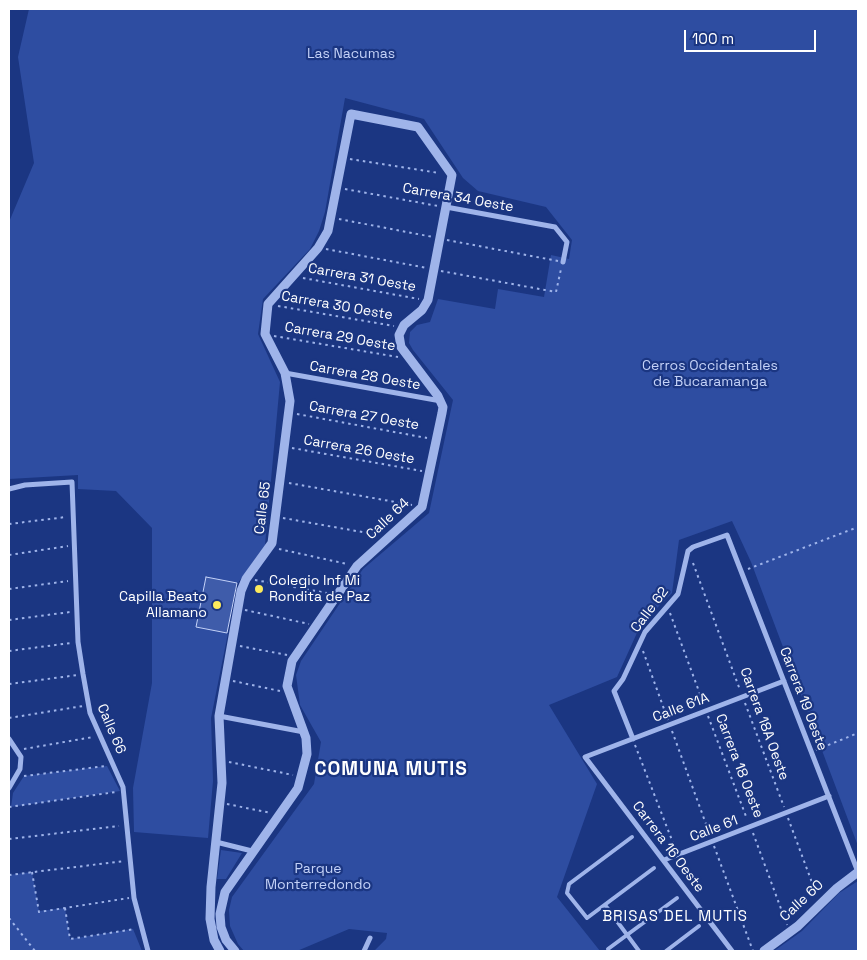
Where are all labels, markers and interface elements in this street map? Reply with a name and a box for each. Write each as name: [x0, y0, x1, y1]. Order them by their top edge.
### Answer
scale bar: [687, 20, 820, 52]
text: 100 m: [692, 29, 734, 48]
park label: Las Nacumas: [307, 46, 395, 62]
street label: Carrera 34 Oeste: [401, 180, 515, 216]
street label: Carrera 31 Oeste: [307, 260, 417, 296]
street label: Carrera 30 Oeste: [280, 288, 394, 324]
street label: Carrera 29 Oeste: [283, 319, 397, 355]
street label: Carrera 28 Oeste: [308, 358, 422, 394]
park label: Cerros Occidentales de Bucaramanga: [642, 358, 778, 391]
street label: Carrera 27 Oeste: [308, 398, 420, 434]
street label: Carrera 26 Oeste: [302, 432, 416, 468]
street label: Calle 65: [251, 481, 275, 535]
street label: Calle 64: [363, 495, 413, 543]
place label: Colegio Inf Mi Rondita de Paz: [269, 573, 370, 606]
marker: Colegio Inf Mi Rondita de Paz: [253, 583, 265, 595]
street label: Calle 62: [627, 584, 673, 636]
place label: Capilla Beato Allamano: [119, 589, 207, 622]
marker: Capilla Beato Allamano: [211, 599, 223, 611]
street label: Carrera 19 Oeste: [776, 645, 830, 753]
street label: Carrera 18A Oeste: [736, 665, 792, 783]
street label: Calle 61A: [650, 690, 712, 726]
street label: Calle 66: [93, 701, 129, 757]
street label: Carrera 18 Oeste: [711, 712, 767, 820]
district label: COMUNA MUTIS: [313, 759, 469, 781]
street label: Carrera 16 Oeste: [628, 798, 708, 896]
street label: Calle 61: [688, 812, 740, 846]
park label: Parque Monterredondo: [265, 861, 371, 894]
street label: Calle 60: [777, 877, 827, 925]
district label: BRISAS DEL MUTIS: [600, 908, 750, 926]

